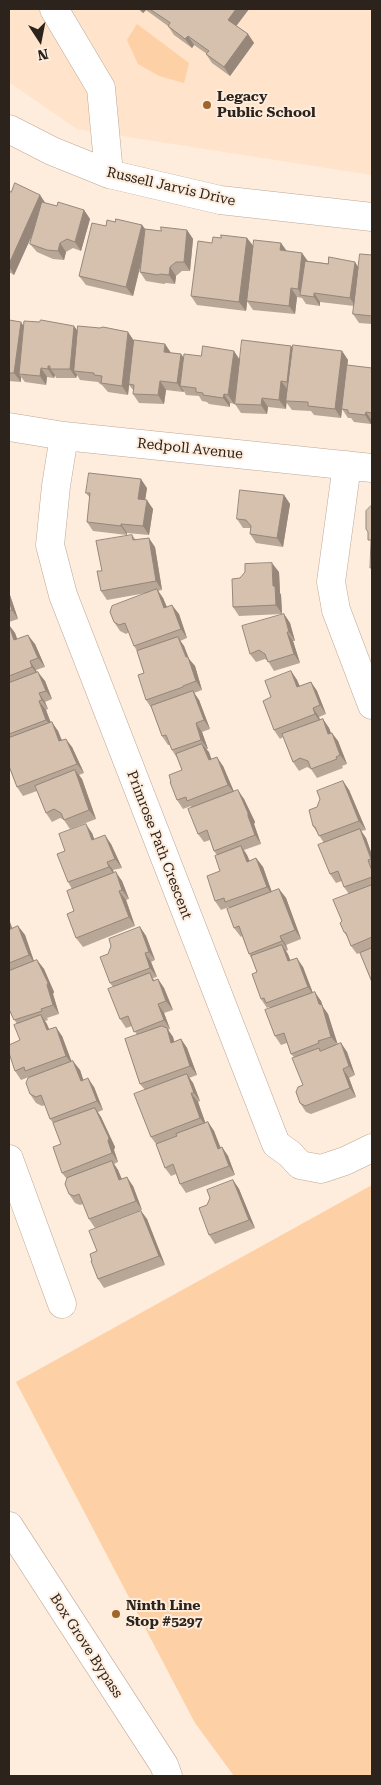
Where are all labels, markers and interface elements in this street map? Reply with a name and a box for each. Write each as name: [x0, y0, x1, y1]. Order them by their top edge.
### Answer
north arrow: [15, 15, 65, 65]
text: N: [36, 46, 50, 64]
place label: Legacy Public School: [217, 89, 316, 121]
marker: Legacy Public School: [201, 99, 213, 111]
street label: Russell Jarvis Drive: [105, 164, 237, 210]
street label: Redpoll Avenue: [136, 435, 244, 463]
street label: Primrose Path Crescent: [123, 768, 195, 922]
street label: Box Grove Bypass: [46, 1591, 126, 1701]
place label: Ninth Line Stop #5297: [126, 1598, 203, 1630]
marker: Ninth Line Stop #5297: [110, 1608, 122, 1620]

